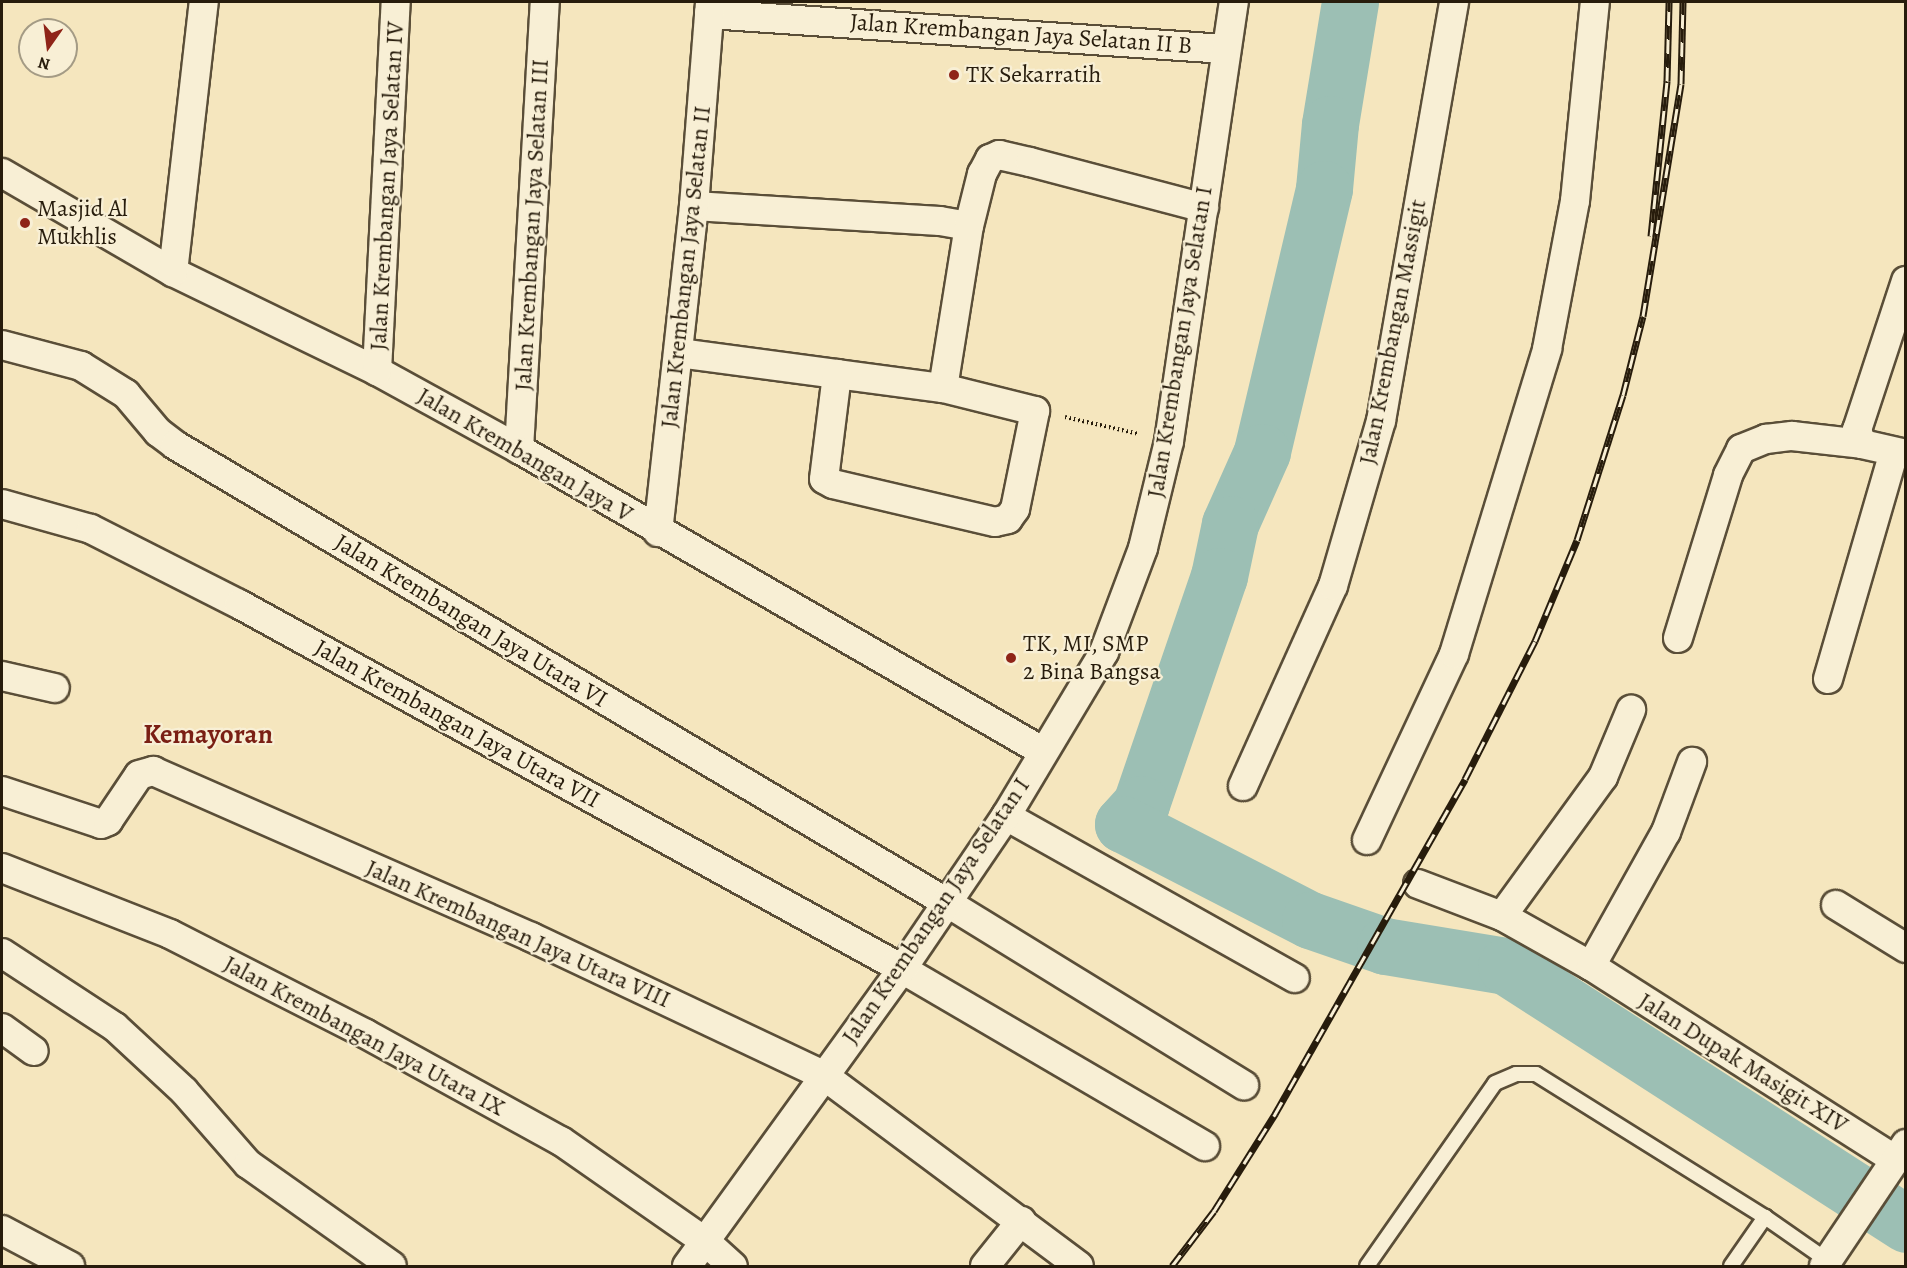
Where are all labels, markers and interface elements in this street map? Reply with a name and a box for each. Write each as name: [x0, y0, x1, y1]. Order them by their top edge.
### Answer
street label: Jalan Krembangan Jaya Selatan II B: [849, 8, 1193, 60]
north arrow: [18, 18, 78, 78]
street label: Jalan Krembangan Jaya Selatan IV: [364, 21, 410, 351]
text: N: [36, 51, 52, 76]
street label: Jalan Krembangan Jaya Selatan III: [509, 58, 555, 392]
place label: TK Sekarratih: [966, 61, 1101, 89]
marker: TK Sekarratih: [947, 68, 961, 82]
street label: Jalan Krembangan Jaya Selatan II: [655, 104, 717, 430]
street label: Jalan Krembangan Jaya Selatan I: [1141, 184, 1219, 500]
place label: Masjid Al Mukhlis: [37, 195, 128, 251]
street label: Jalan Krembangan Massigit: [1353, 197, 1433, 467]
marker: Masjid Al Mukhlis: [18, 216, 32, 230]
street label: Jalan Krembangan Jaya V: [412, 382, 638, 528]
street label: Jalan Krembangan Jaya Utara VI: [329, 528, 613, 714]
place label: TK, MI, SMP 2 Bina Bangsa: [1023, 630, 1161, 686]
street label: Jalan Krembangan Jaya Utara VII: [309, 633, 605, 815]
marker: TK, MI, SMP 2 Bina Bangsa: [1004, 651, 1018, 665]
district label: Kemayoran: [143, 719, 273, 751]
street label: Jalan Krembangan Jaya Selatan I: [836, 772, 1036, 1050]
street label: Jalan Krembangan Jaya Utara VIII: [361, 854, 675, 1014]
street label: Jalan Krembangan Jaya Utara IX: [219, 950, 509, 1122]
street label: Jalan Dupak Masigit XIV: [1633, 987, 1853, 1139]

